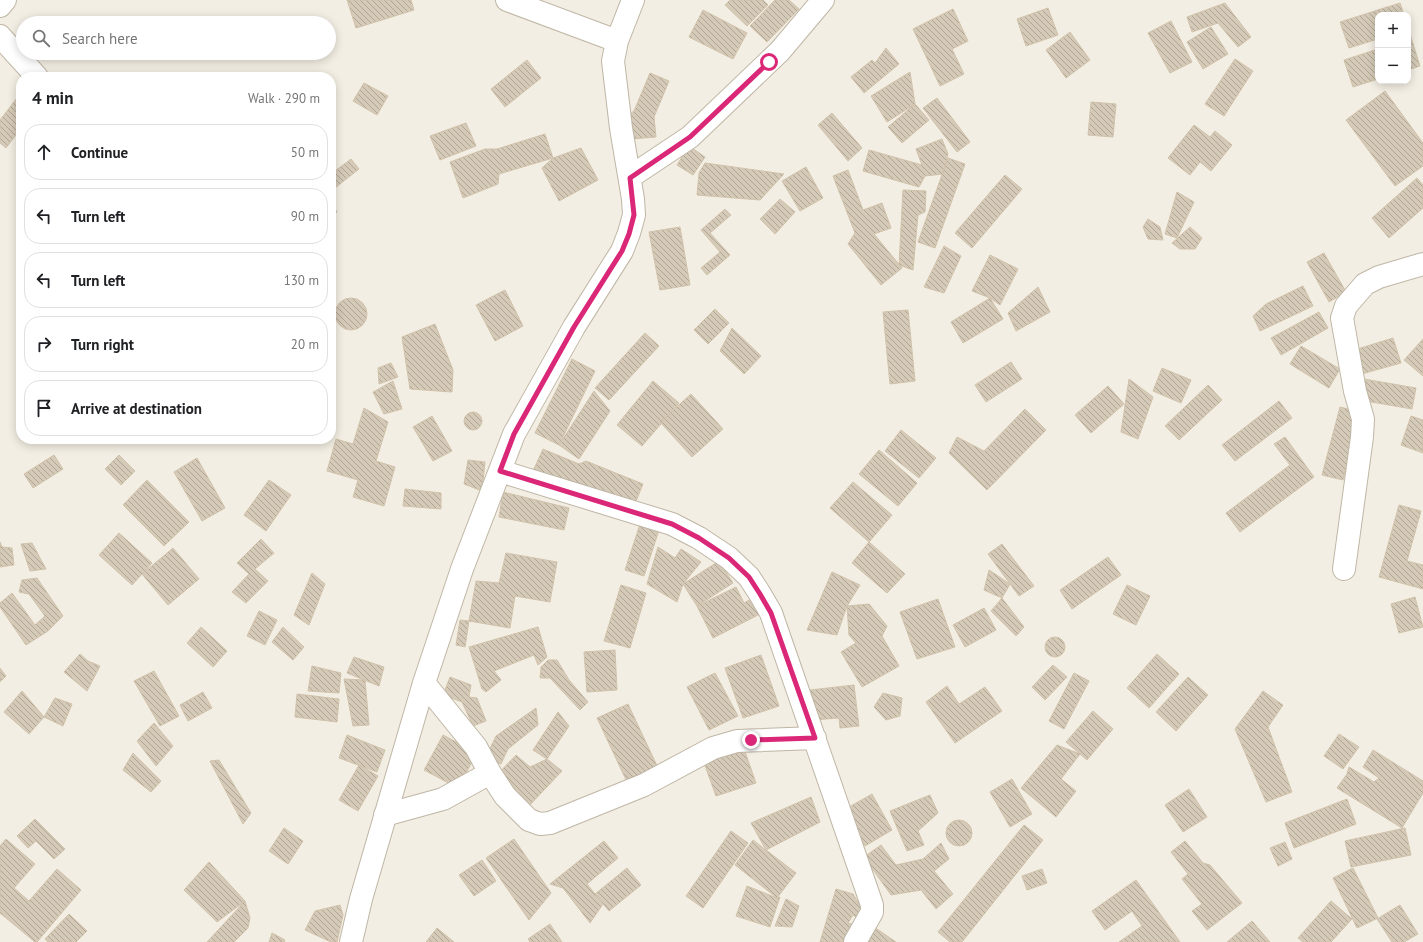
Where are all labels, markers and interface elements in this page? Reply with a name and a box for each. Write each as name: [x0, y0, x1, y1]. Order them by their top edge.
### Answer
map controls: [1375, 12, 1411, 84]
button: +: [1375, 12, 1411, 48]
search box: [16, 16, 336, 60]
icon: search: [30, 27, 52, 49]
text: Search here: [62, 29, 138, 48]
button: −: [1375, 48, 1411, 84]
route start: [760, 53, 778, 71]
text: 4 min: [32, 87, 73, 109]
text: Walk · 290 m: [248, 90, 320, 107]
icon: ahead: [33, 141, 55, 163]
text: Continue: [71, 143, 128, 162]
text: 50 m: [291, 144, 319, 161]
icon: left: [33, 205, 55, 227]
text: Turn left: [71, 207, 125, 226]
text: 90 m: [291, 208, 319, 225]
icon: left: [33, 269, 55, 291]
text: Turn left: [71, 271, 125, 290]
text: 130 m: [284, 272, 319, 289]
icon: right: [33, 333, 55, 355]
text: Turn right: [71, 335, 134, 354]
text: 20 m: [291, 336, 319, 353]
icon: arrive: [33, 397, 55, 419]
text: Arrive at destination: [71, 399, 202, 418]
route end: [742, 731, 760, 749]

